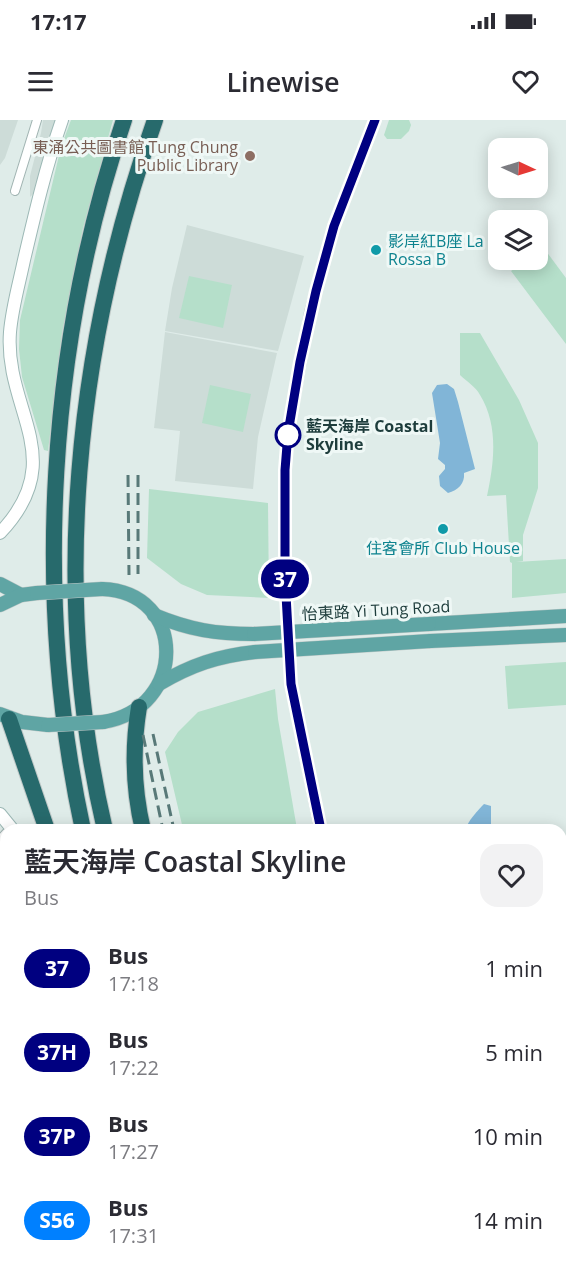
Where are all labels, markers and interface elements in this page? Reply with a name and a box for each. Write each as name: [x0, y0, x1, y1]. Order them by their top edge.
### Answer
text: 17:17: [30, 6, 87, 36]
text: Linewise: [226, 63, 340, 100]
icon: menu: [24, 65, 57, 98]
icon: heart: [509, 65, 542, 98]
place label: 東涌公共圖書館 Tung Chung Public Library: [32, 136, 239, 176]
north arrow: [488, 138, 548, 198]
map controls: [488, 138, 548, 270]
marker: 東涌公共圖書館 Tung Chung Public Library: [243, 149, 257, 163]
button: layers: [488, 210, 548, 270]
place label: 影岸紅B座 La Rossa B: [388, 230, 484, 270]
marker: 影岸紅B座 La Rossa B: [369, 243, 383, 257]
place label: 藍天海岸 Coastal Skyline: [306, 415, 433, 455]
marker: 藍天海岸 Coastal Skyline: [275, 422, 301, 448]
marker: 住客會所 Club House: [436, 522, 450, 536]
place label: 住客會所 Club House: [366, 537, 520, 559]
line badge: 37: [258, 560, 312, 598]
text: 37: [273, 565, 297, 593]
street label: 怡東路 Yi Tung Road: [301, 595, 451, 625]
text: 藍天海岸 Coastal Skyline: [24, 842, 346, 880]
button: heart: [480, 844, 543, 907]
text: Bus: [24, 884, 59, 911]
text: Bus: [108, 940, 148, 970]
text: 1 min: [485, 953, 543, 983]
text: 37: [45, 954, 69, 982]
text: 17:18: [108, 970, 159, 997]
text: Bus: [108, 1024, 148, 1054]
text: 5 min: [485, 1037, 543, 1067]
text: 37H: [37, 1038, 77, 1066]
text: 17:22: [108, 1054, 159, 1081]
text: Bus: [108, 1108, 148, 1138]
text: 10 min: [473, 1121, 543, 1151]
text: 37P: [38, 1122, 76, 1150]
text: 17:27: [108, 1138, 159, 1165]
text: Bus: [108, 1192, 148, 1222]
text: 14 min: [473, 1205, 543, 1235]
text: S56: [39, 1206, 75, 1234]
text: 17:31: [108, 1222, 159, 1249]

